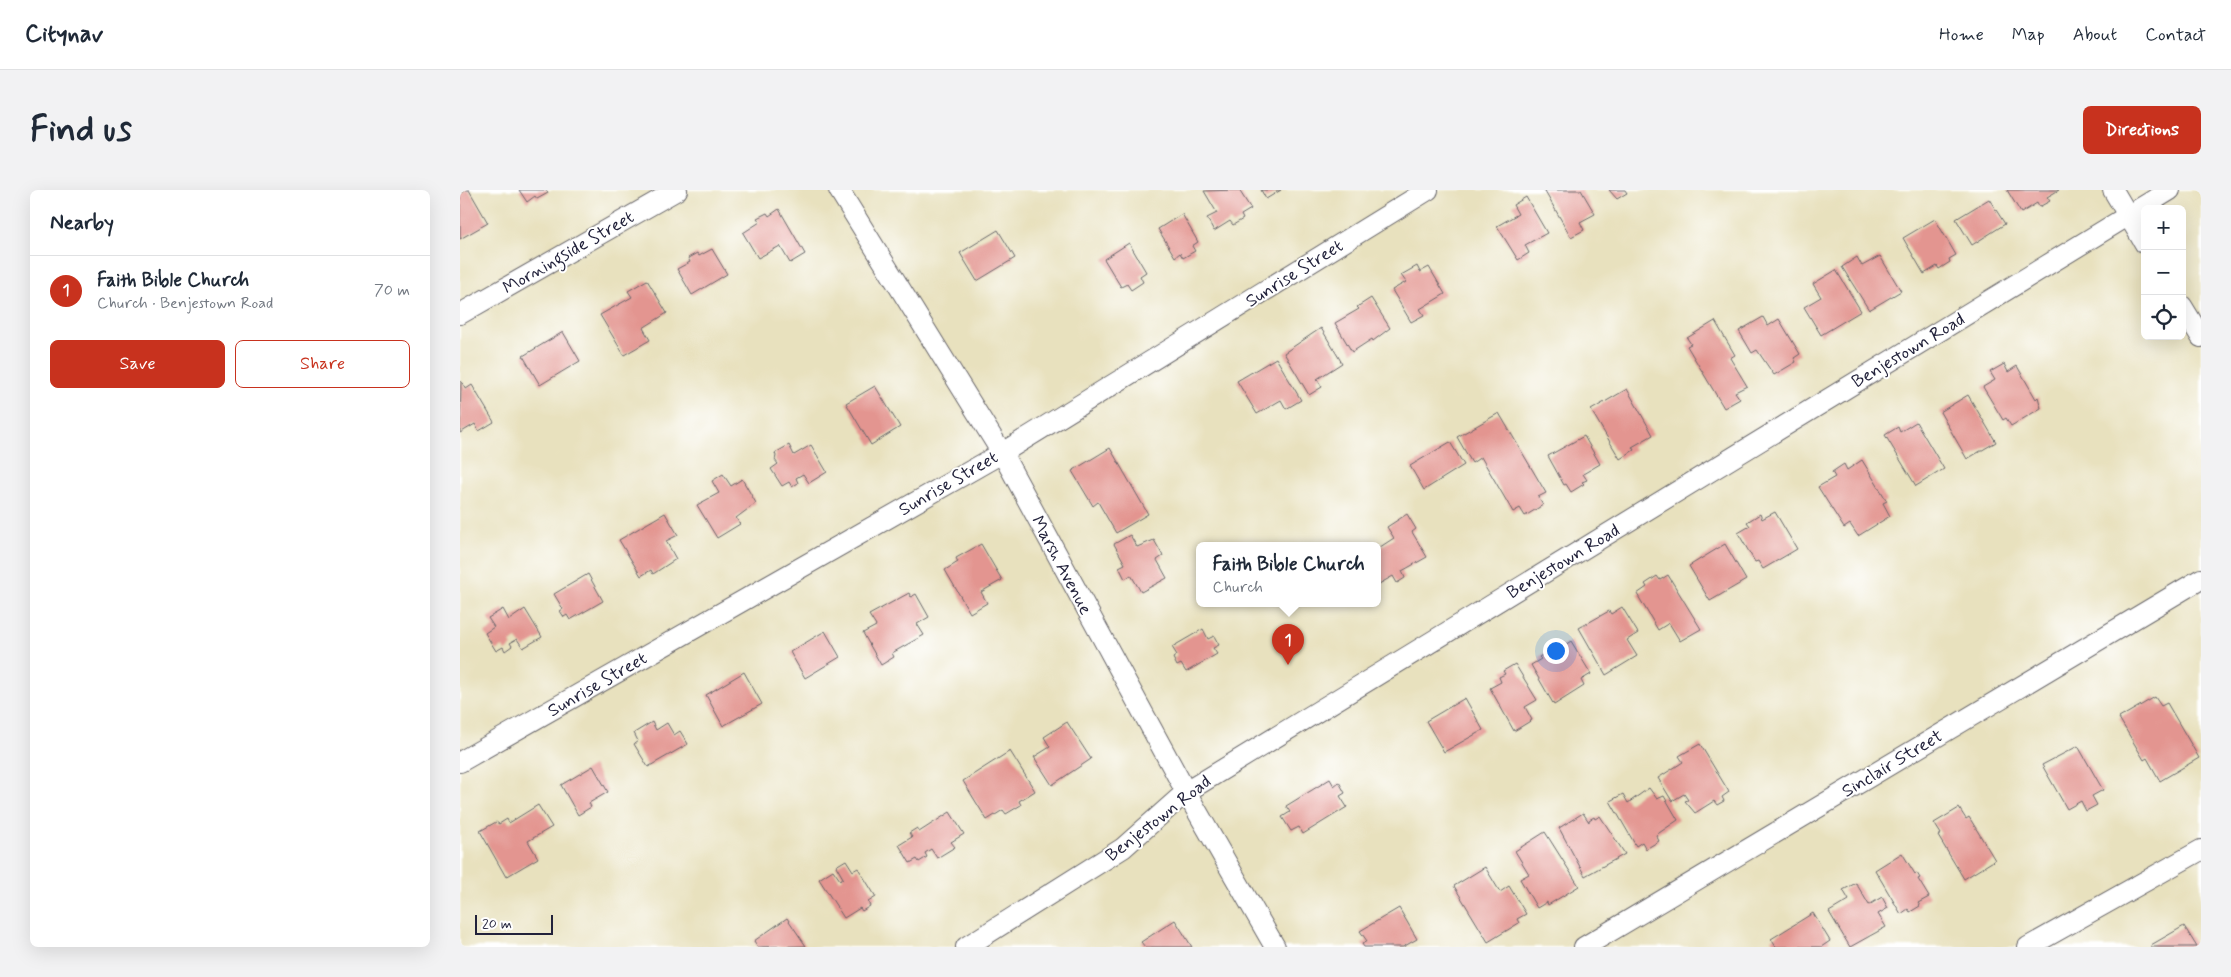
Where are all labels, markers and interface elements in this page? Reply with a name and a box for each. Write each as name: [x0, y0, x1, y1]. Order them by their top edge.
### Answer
text: Citynav: [25, 19, 103, 50]
text: Home: [1939, 23, 1984, 47]
text: Map: [2012, 23, 2045, 47]
text: About: [2073, 23, 2117, 47]
text: Contact: [2145, 23, 2206, 47]
button: Directions: [2083, 106, 2201, 154]
text: Find us: [30, 107, 132, 153]
street label: Morningside Street: [498, 205, 640, 302]
map controls: [2141, 205, 2186, 340]
button: +: [2141, 205, 2186, 250]
text: Nearby: [50, 209, 114, 237]
street label: Sunrise Street: [1241, 234, 1348, 313]
button: −: [2141, 250, 2186, 295]
text: Faith Bible Church: [97, 268, 249, 293]
text: 1: [62, 280, 70, 301]
text: 70 m: [374, 280, 410, 301]
text: Church · Benjestown Road: [97, 293, 273, 314]
button: locate: [2141, 295, 2186, 340]
street label: Benjestown Road: [1848, 308, 1969, 394]
button: Save: [50, 340, 225, 388]
button: Share: [235, 340, 410, 388]
street label: Sunrise Street: [894, 446, 1003, 522]
street label: Marsh Avenue: [1025, 512, 1097, 619]
street label: Benjestown Road: [1503, 519, 1624, 605]
popup: [1196, 542, 1381, 607]
text: Faith Bible Church: [1212, 552, 1365, 577]
text: Church: [1212, 577, 1263, 598]
pin: 1: [1272, 624, 1304, 665]
your location: [1543, 638, 1569, 664]
street label: Sunrise Street: [543, 647, 652, 723]
street label: Sinclair Street: [1838, 724, 1947, 803]
street label: Benjestown Road: [1101, 770, 1216, 868]
scale bar: [475, 912, 552, 935]
text: 20 m: [482, 915, 512, 933]

